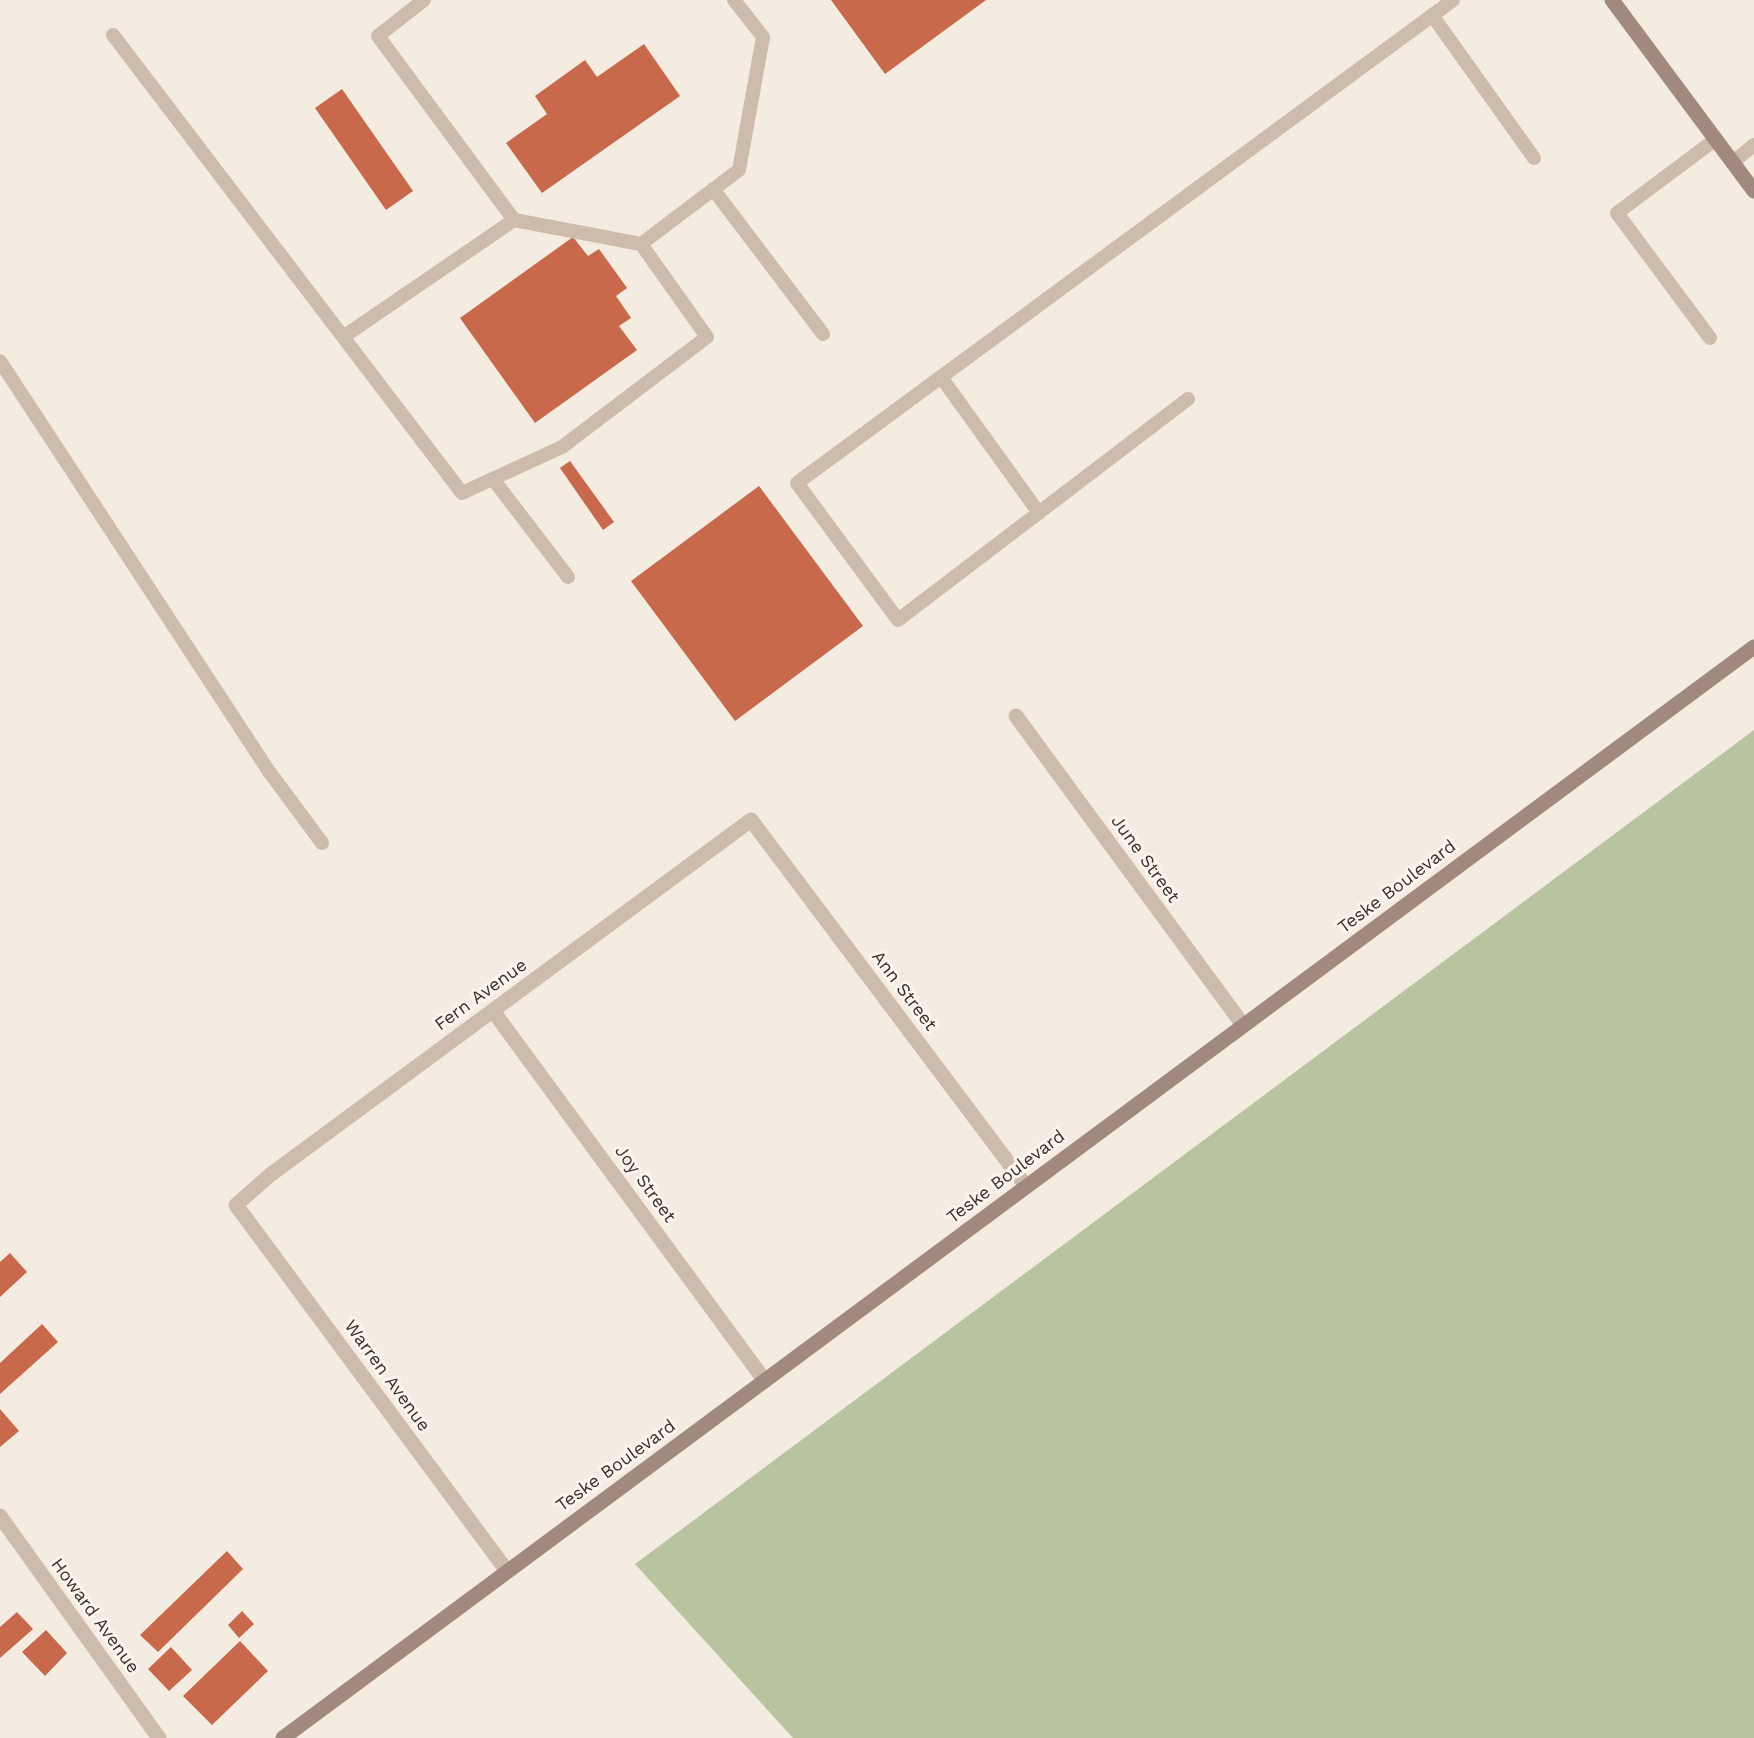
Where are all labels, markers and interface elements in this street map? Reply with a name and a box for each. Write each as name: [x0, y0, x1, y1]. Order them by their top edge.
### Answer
street label: June Street: [1106, 811, 1184, 907]
street label: Teske Boulevard: [1334, 836, 1460, 938]
street label: Ann Street: [867, 947, 941, 1035]
street label: Fern Avenue: [431, 954, 531, 1036]
street label: Teske Boulevard: [943, 1126, 1069, 1228]
street label: Joy Street: [610, 1141, 680, 1227]
street label: Warren Avenue: [339, 1316, 435, 1436]
street label: Teske Boulevard: [552, 1415, 680, 1517]
street label: Howard Avenue: [46, 1554, 144, 1678]

